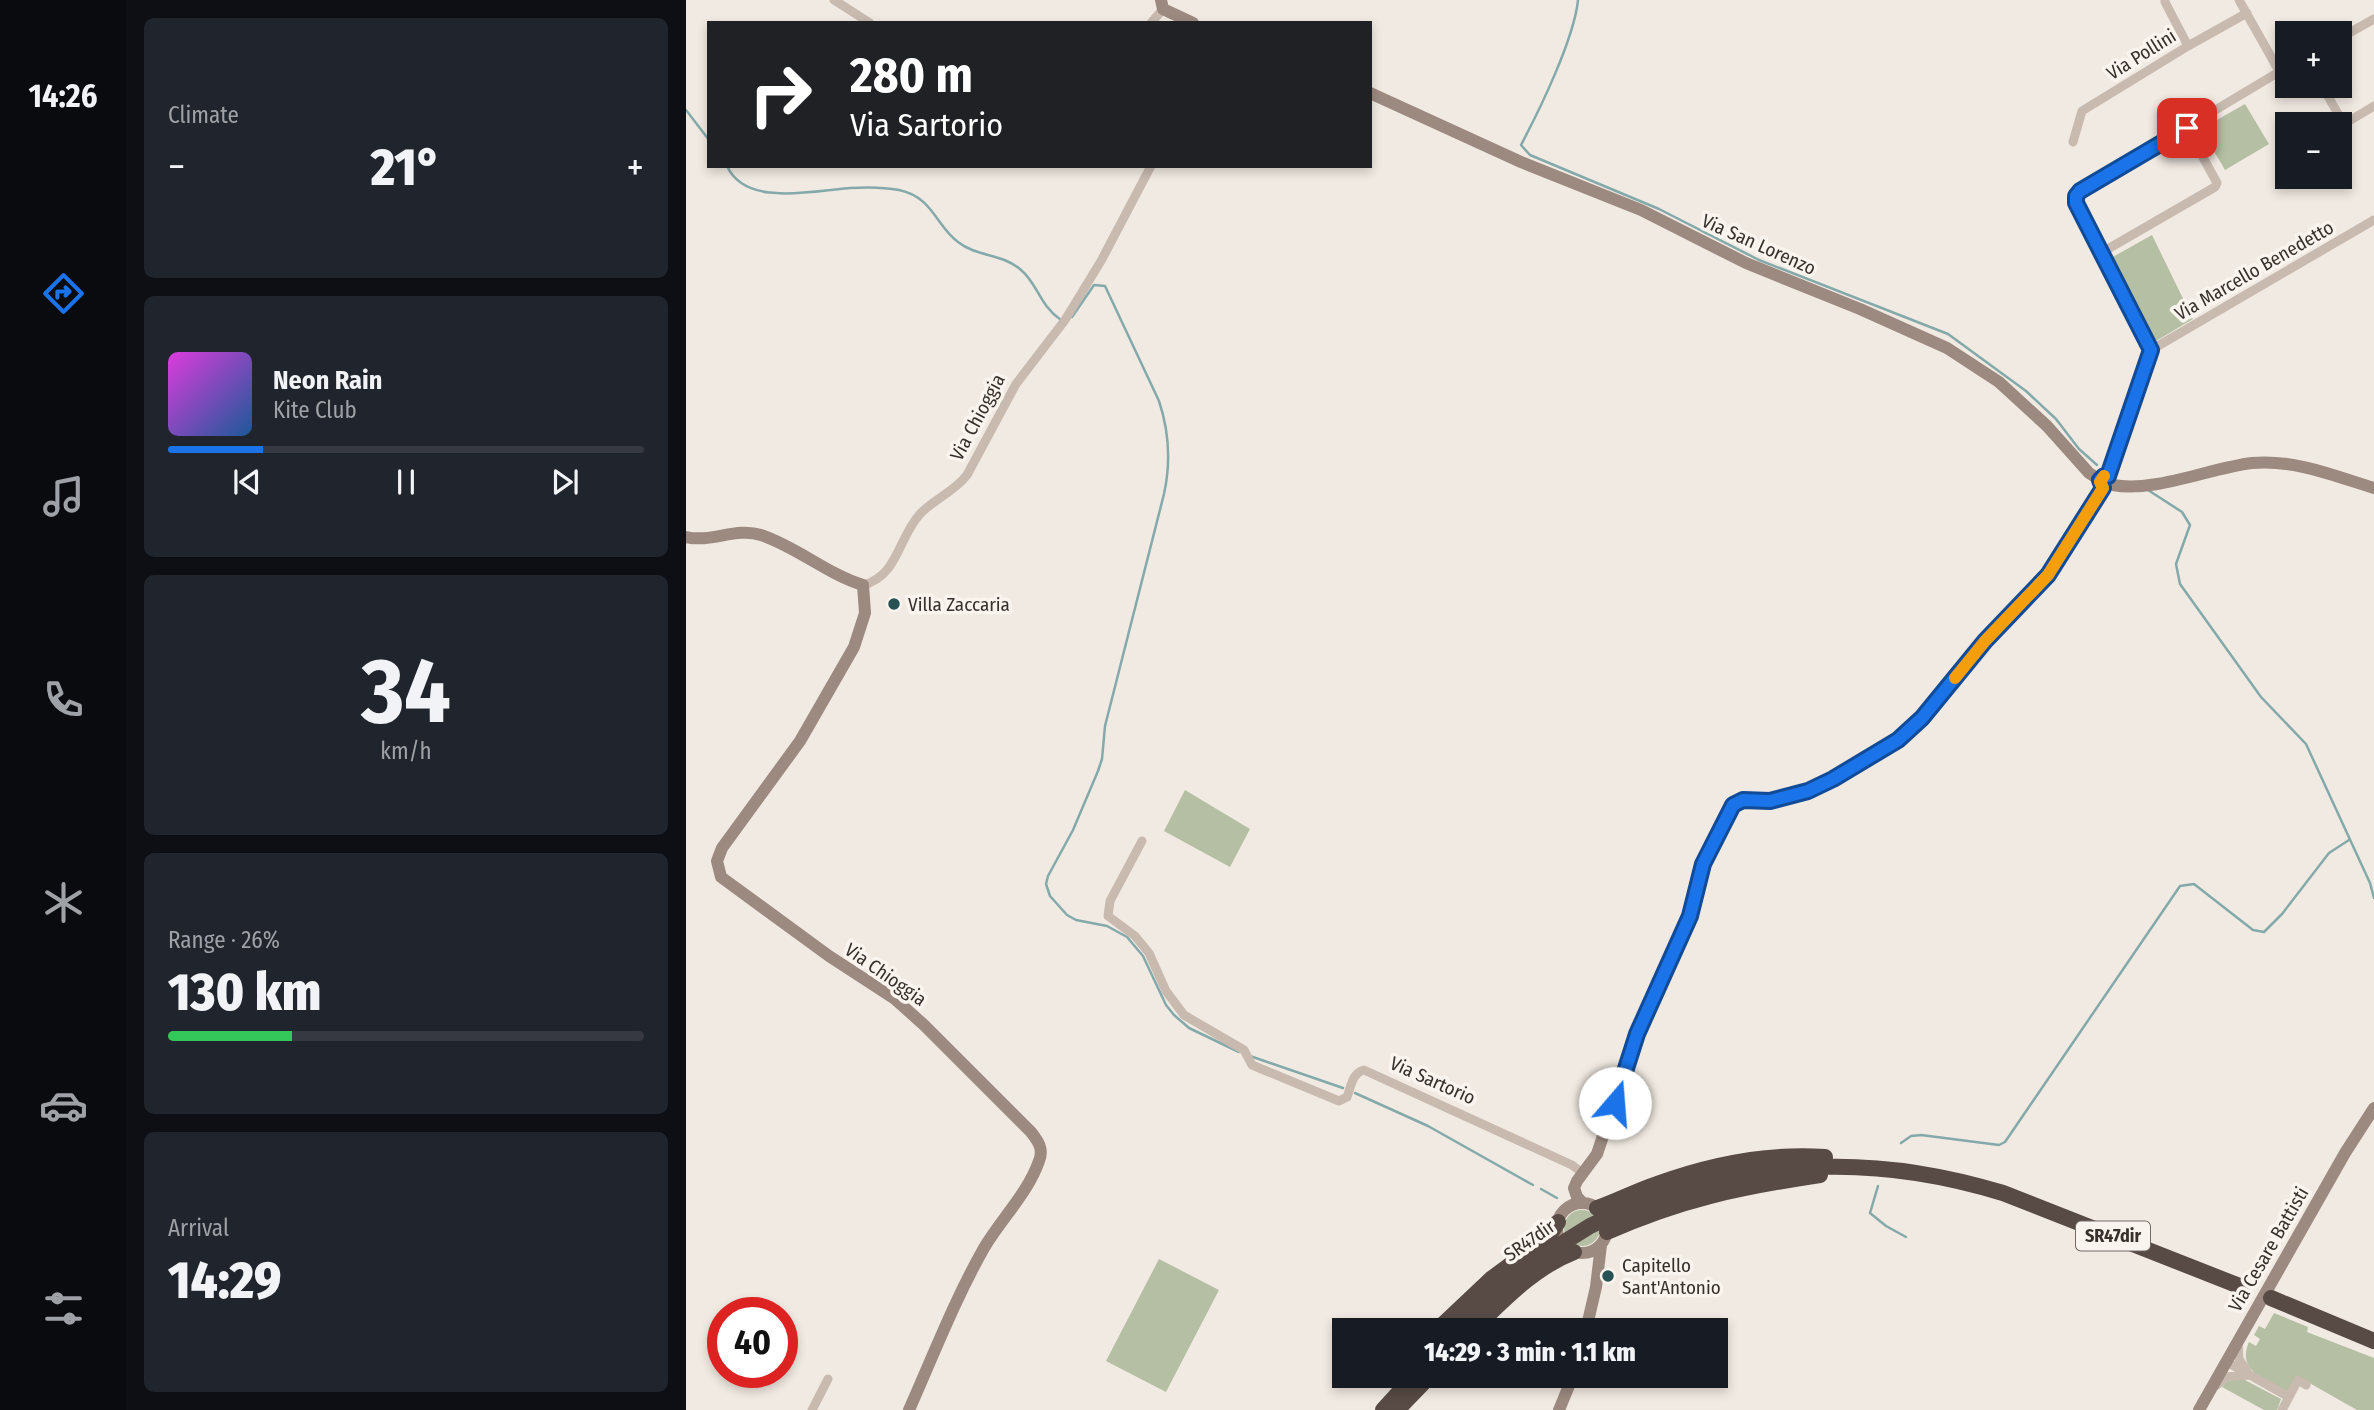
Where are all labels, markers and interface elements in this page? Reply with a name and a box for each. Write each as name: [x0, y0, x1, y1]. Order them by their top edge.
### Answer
map controls: [2275, 21, 2352, 189]
button: +: [2275, 21, 2352, 98]
street label: Via Pollini: [2102, 24, 2180, 85]
text: 280 m: [850, 46, 973, 105]
icon: right: [735, 49, 826, 140]
text: 14:26: [29, 77, 97, 115]
pin: [2157, 98, 2217, 158]
text: Climate: [168, 101, 239, 129]
text: Via Sartorio: [850, 106, 1003, 144]
icon: arrive: [2168, 109, 2206, 147]
button: −: [2275, 112, 2352, 189]
text: 21°: [371, 136, 441, 199]
text: −: [168, 144, 185, 190]
text: +: [627, 144, 644, 190]
street label: Via San Lorenzo: [1698, 209, 1819, 280]
street label: Via Marcello Benedetto: [2171, 216, 2338, 325]
icon: directions: [39, 269, 88, 318]
text: Neon Rain: [273, 365, 382, 396]
street label: Via Chioggia: [945, 370, 1010, 464]
text: Kite Club: [273, 396, 357, 424]
icon: previous: [228, 463, 266, 501]
icon: pause: [387, 463, 425, 501]
icon: next: [546, 463, 584, 501]
icon: music: [39, 472, 88, 521]
place label: Villa Zaccaria: [908, 593, 1010, 616]
marker: Villa Zaccaria: [886, 596, 902, 612]
text: 34: [361, 637, 451, 746]
icon: phone: [39, 675, 88, 724]
text: km/h: [380, 737, 432, 765]
icon: climate: [39, 878, 88, 927]
text: Range · 26%: [168, 926, 280, 954]
street label: Via Chioggia: [840, 938, 931, 1011]
text: 130 km: [168, 961, 321, 1024]
street label: Via Sartorio: [1387, 1051, 1479, 1109]
position arrow: [1578, 1066, 1652, 1140]
icon: car: [39, 1081, 88, 1130]
street label: Via Cesare Battisti: [2223, 1183, 2313, 1316]
text: Arrival: [168, 1214, 229, 1242]
street label: SR47dir: [1499, 1214, 1560, 1266]
road number: SR47dir: [2076, 1222, 2150, 1251]
text: 14:29: [168, 1249, 281, 1312]
place label: Capitello Sant'Antonio: [1622, 1254, 1721, 1299]
marker: Capitello Sant'Antonio: [1600, 1268, 1616, 1284]
icon: filters: [39, 1284, 88, 1333]
speed limit sign: 40: [707, 1297, 798, 1388]
text: 14:29 · 3 min · 1.1 km: [1424, 1337, 1636, 1368]

